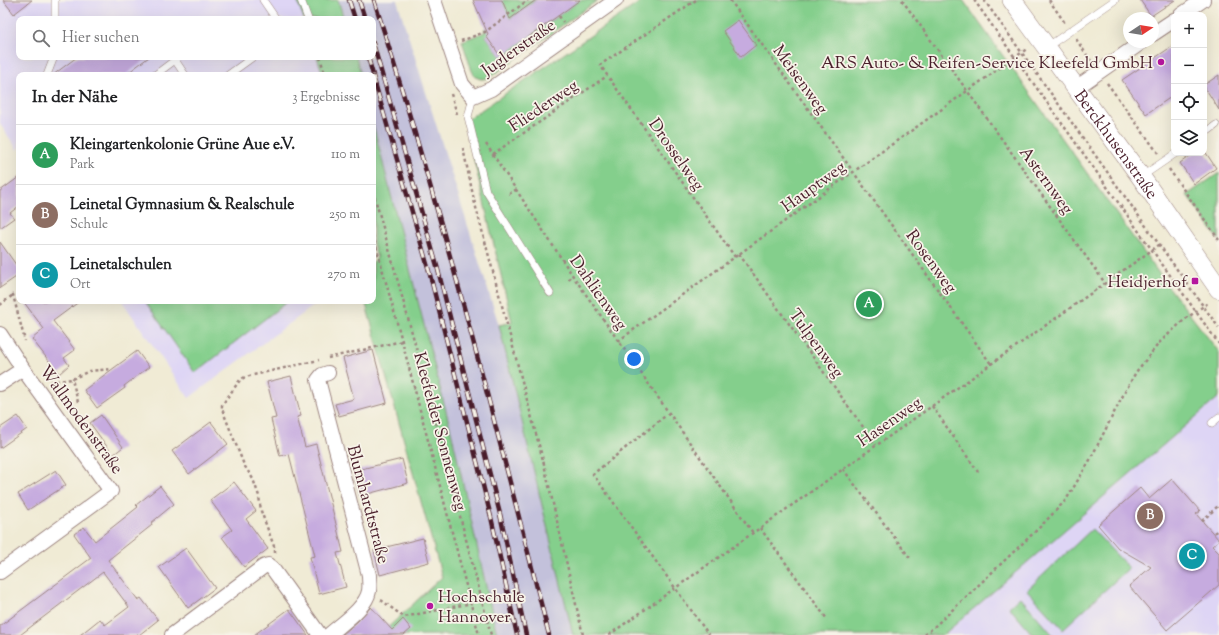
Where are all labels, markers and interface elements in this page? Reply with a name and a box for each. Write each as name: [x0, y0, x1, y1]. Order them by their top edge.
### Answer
north arrow: [1123, 12, 1159, 48]
map controls: [1171, 12, 1207, 156]
button: +: [1171, 12, 1207, 48]
street label: Juglerstraße: [476, 14, 561, 84]
search box: [16, 16, 376, 60]
icon: search: [30, 27, 52, 49]
text: Hier suchen: [62, 28, 140, 49]
street label: Meisenweg: [766, 40, 833, 120]
button: −: [1171, 48, 1207, 84]
place label: ARS Auto- & Reifen-Service Kleefeld GmbH: [821, 52, 1154, 76]
marker: ARS Auto- & Reifen-Service Kleefeld GmbH: [1156, 57, 1166, 67]
street label: Fliederweg: [505, 75, 584, 139]
button: locate: [1171, 84, 1207, 120]
street label: Berckhusenstraße: [1067, 85, 1163, 205]
text: In der Nähe: [32, 86, 118, 110]
text: 3 Ergebnisse: [292, 89, 360, 107]
street label: Drosselweg: [642, 114, 709, 196]
button: layers: [1171, 120, 1207, 156]
text: Kleingartenkolonie Grüne Aue e.V.: [70, 135, 295, 156]
street label: Asternweg: [1013, 142, 1078, 220]
text: A: [40, 146, 50, 164]
text: 110 m: [331, 146, 360, 164]
text: Park: [70, 156, 95, 174]
street label: Hauptweg: [777, 156, 851, 219]
text: Leinetal Gymnasium & Realschule: [70, 195, 294, 216]
text: B: [41, 206, 49, 224]
text: 250 m: [329, 206, 360, 224]
text: Schule: [70, 216, 108, 234]
street label: Rosenweg: [899, 225, 962, 299]
street label: Dahlienweg: [563, 251, 632, 336]
text: Leinetalschulen: [70, 255, 172, 276]
text: C: [40, 266, 50, 284]
text: 270 m: [327, 266, 360, 284]
place label: Heidjerhof: [1107, 271, 1188, 295]
text: Ort: [70, 276, 90, 294]
marker: Heidjerhof: [1190, 276, 1200, 286]
pin: A: [856, 289, 882, 319]
street label: Tulpenweg: [782, 305, 849, 384]
your location: [624, 349, 644, 369]
street label: Kleefelder Sonnenweg: [406, 350, 472, 513]
street label: Wallmodenstraße: [33, 361, 128, 480]
street label: Hasenweg: [853, 392, 927, 454]
street label: Blumhardtstraße: [340, 443, 394, 567]
pin: B: [1137, 501, 1163, 531]
pin: C: [1179, 541, 1205, 571]
place label: Hochschule Hannover: [438, 586, 525, 630]
marker: Hochschule Hannover: [425, 601, 435, 611]

